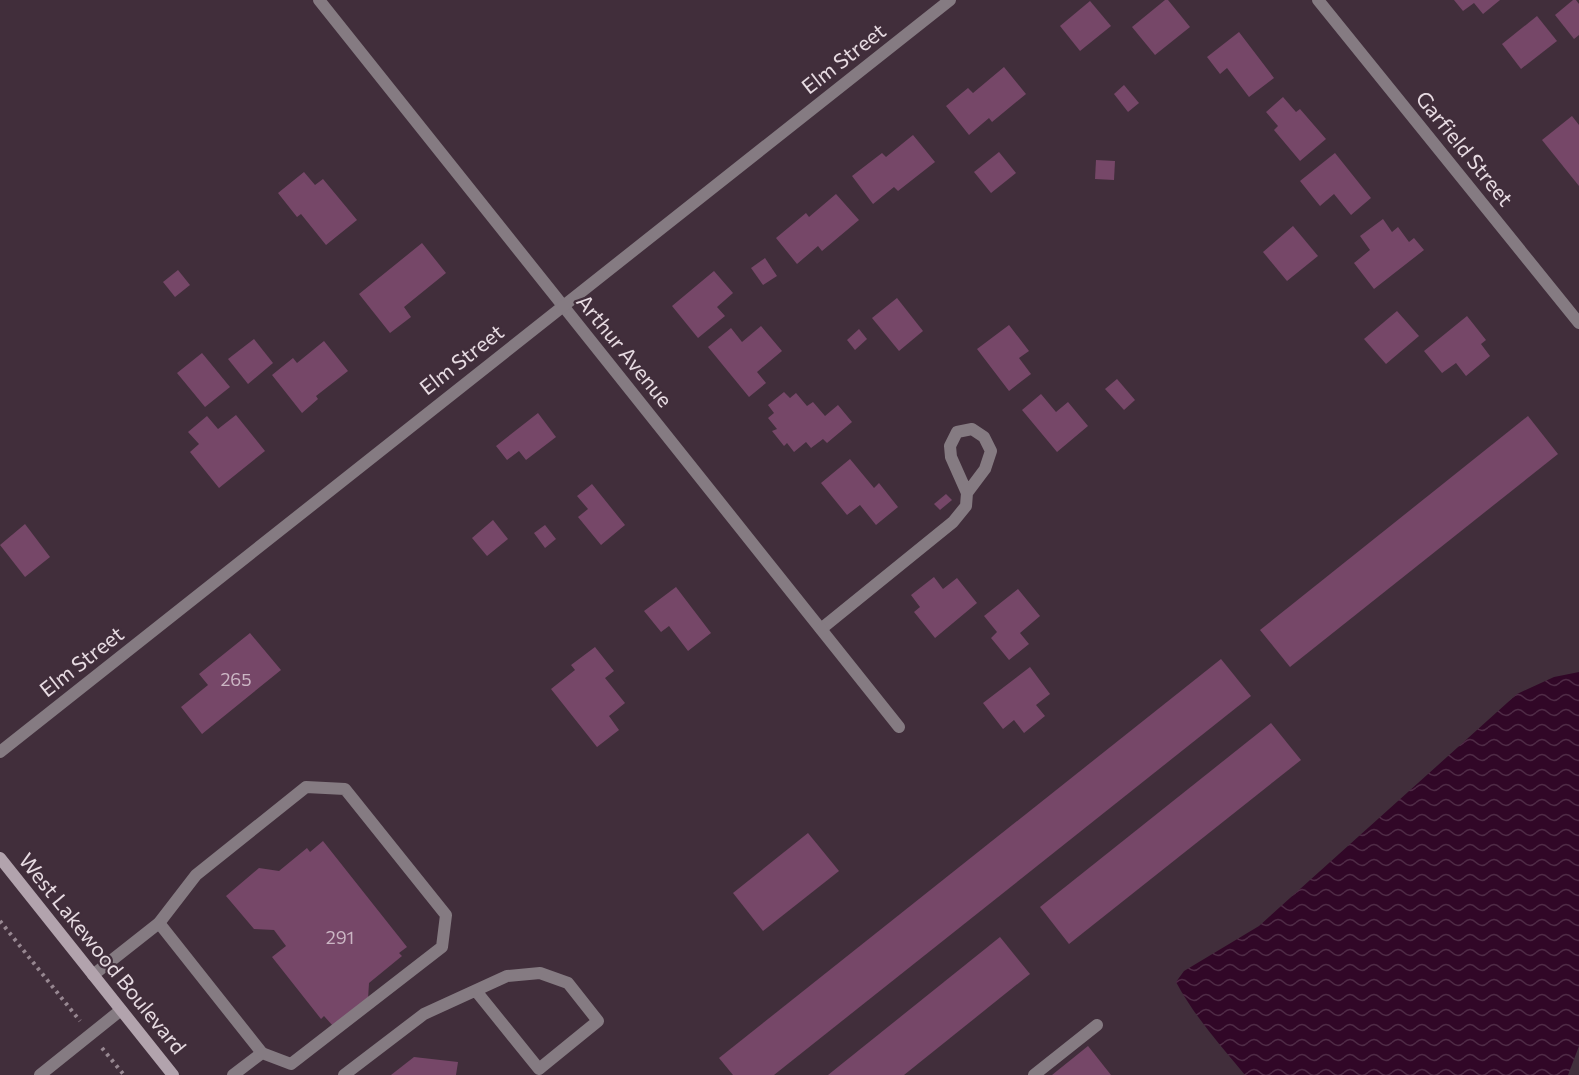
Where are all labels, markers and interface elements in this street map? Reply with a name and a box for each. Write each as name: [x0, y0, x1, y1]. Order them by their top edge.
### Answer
street label: Elm Street: [796, 17, 890, 98]
street label: Garfield Street: [1411, 86, 1519, 210]
street label: Arthur Avenue: [572, 289, 678, 411]
street label: Elm Street: [414, 318, 508, 399]
street label: Elm Street: [34, 620, 128, 701]
house number: 265: [220, 668, 252, 690]
street label: West Lakewood Boulevard: [14, 848, 192, 1059]
house number: 291: [326, 926, 354, 948]

